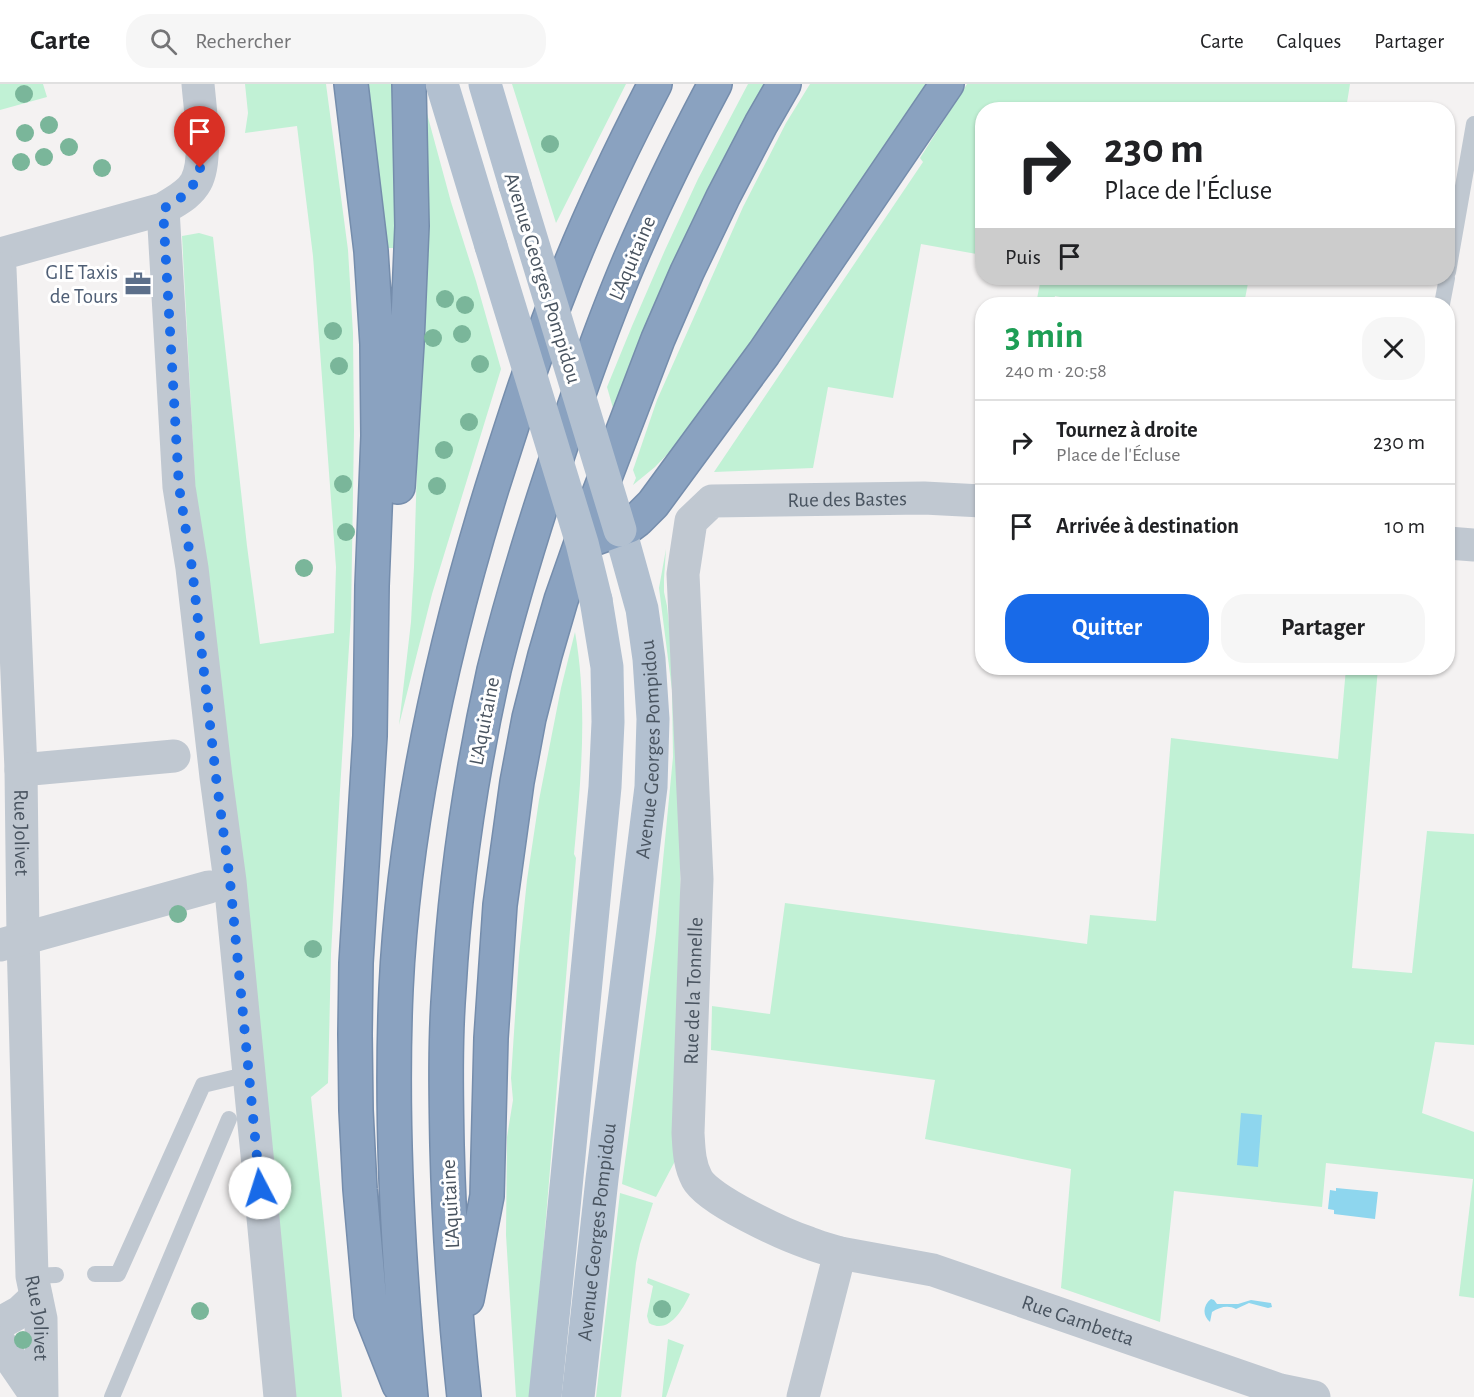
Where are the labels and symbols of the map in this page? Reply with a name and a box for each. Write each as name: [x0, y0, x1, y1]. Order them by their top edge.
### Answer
pin: [174, 106, 225, 168]
street label: Avenue Georges Pompidou: [500, 170, 585, 386]
street label: L'Aquitaine: [605, 213, 660, 303]
place label: GIE Taxis de Tours: [46, 262, 118, 307]
office icon: GIE Taxis de Tours: [123, 269, 153, 299]
street label: Rue des Bastes: [787, 488, 907, 511]
street label: Avenue Georges Pompidou: [632, 638, 664, 860]
street label: L'Aquitaine: [466, 675, 503, 767]
street label: Rue Jolivet: [10, 789, 32, 876]
street label: Rue de la Tonnelle: [680, 917, 707, 1065]
street label: Avenue Georges Pompidou: [574, 1122, 620, 1342]
position arrow: [228, 1156, 292, 1220]
street label: L'Aquitaine: [438, 1159, 463, 1249]
street label: Rue Jolivet: [21, 1273, 52, 1361]
street label: Rue Gambetta: [1019, 1292, 1137, 1350]

